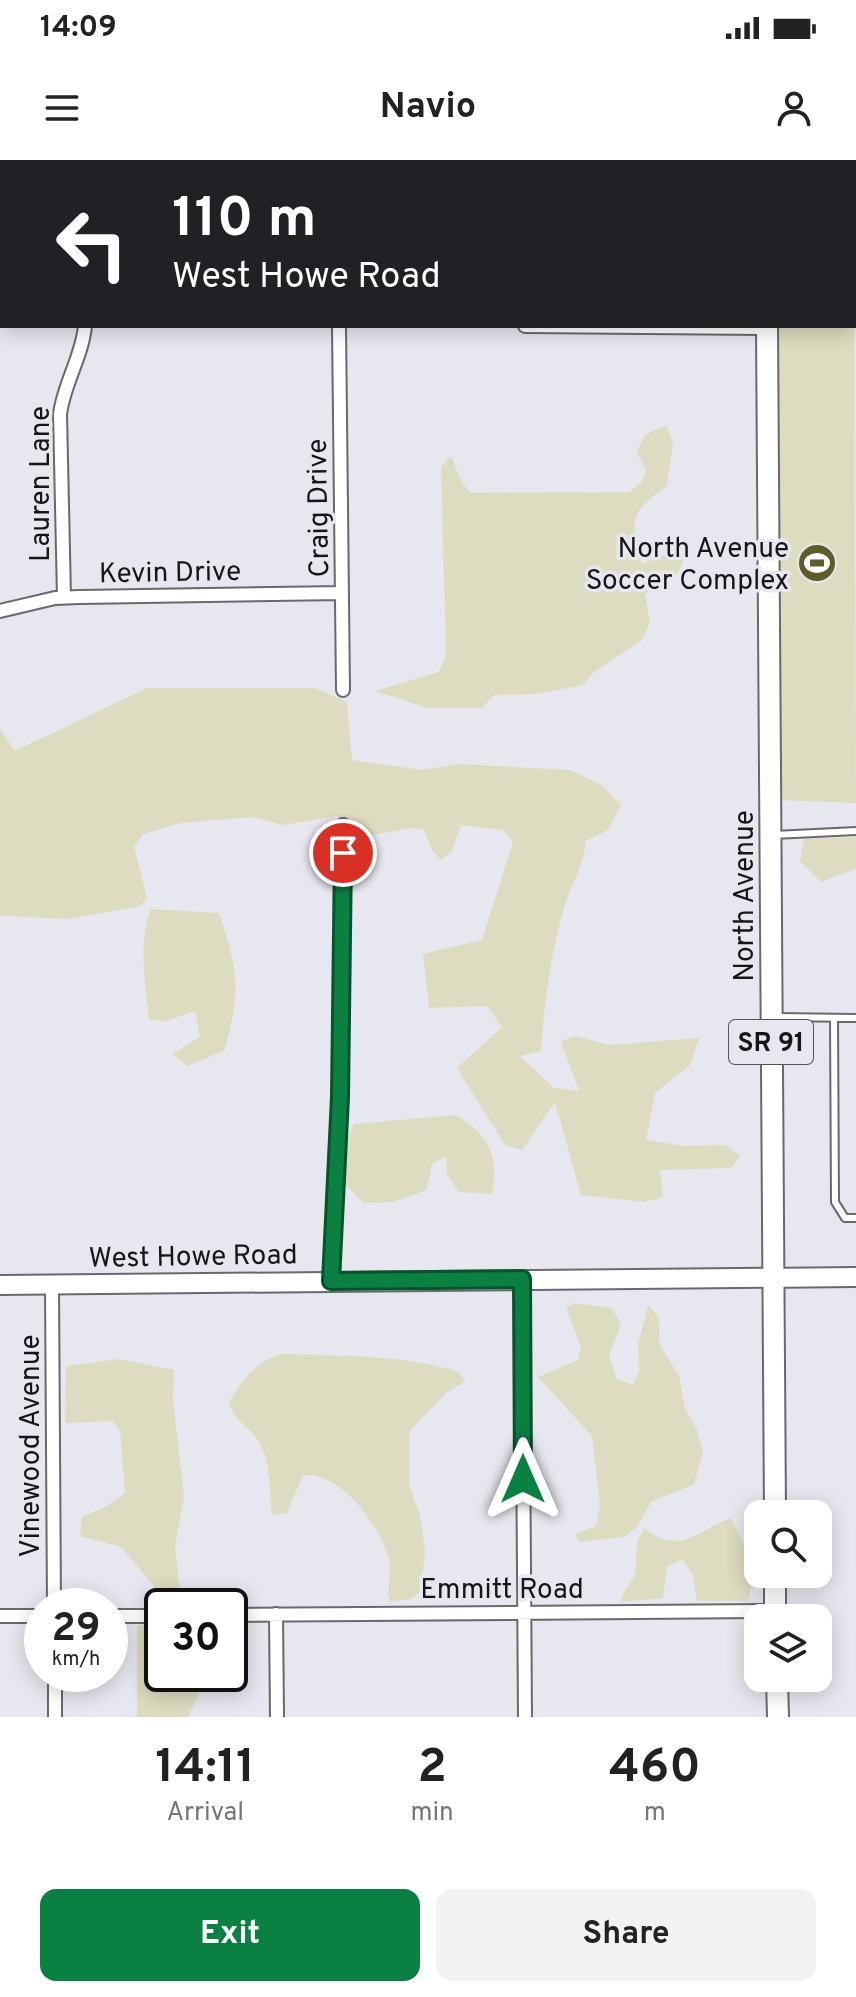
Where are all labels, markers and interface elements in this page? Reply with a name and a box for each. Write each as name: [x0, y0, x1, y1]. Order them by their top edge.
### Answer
text: 14:09: [40, 10, 117, 47]
text: Navio: [380, 85, 476, 131]
icon: menu: [40, 86, 84, 130]
icon: person: [772, 86, 816, 130]
text: 110 m: [172, 186, 317, 256]
icon: left: [40, 192, 144, 296]
text: West Howe Road: [172, 255, 441, 301]
street label: Lauren Lane: [24, 406, 60, 562]
street label: Craig Drive: [301, 438, 339, 578]
place label: North Avenue Soccer Complex: [586, 532, 789, 600]
sports icon: North Avenue Soccer Complex: [796, 542, 838, 584]
street label: Kevin Drive: [99, 555, 242, 593]
street label: North Avenue: [728, 810, 764, 982]
pin: [309, 819, 377, 887]
icon: arrive: [321, 831, 365, 875]
road number: SR 91: [729, 1020, 813, 1064]
street label: West Howe Road: [88, 1238, 298, 1278]
street label: Vinewood Avenue: [14, 1334, 50, 1558]
position arrow: [481, 1437, 565, 1521]
map controls: [744, 1500, 832, 1692]
button: search: [744, 1500, 832, 1588]
street label: Emmitt Road: [420, 1573, 584, 1609]
speed limit sign: 30: [144, 1588, 248, 1692]
button: layers: [744, 1604, 832, 1692]
text: 29: [51, 1605, 101, 1655]
text: km/h: [52, 1647, 100, 1673]
text: 14:11: [155, 1739, 255, 1799]
text: 2: [417, 1739, 447, 1799]
text: 460: [609, 1739, 701, 1799]
text: Arrival: [166, 1797, 244, 1830]
text: min: [410, 1797, 454, 1830]
text: m: [644, 1797, 666, 1830]
button: Exit: [40, 1889, 420, 1981]
button: Share: [436, 1889, 816, 1981]

